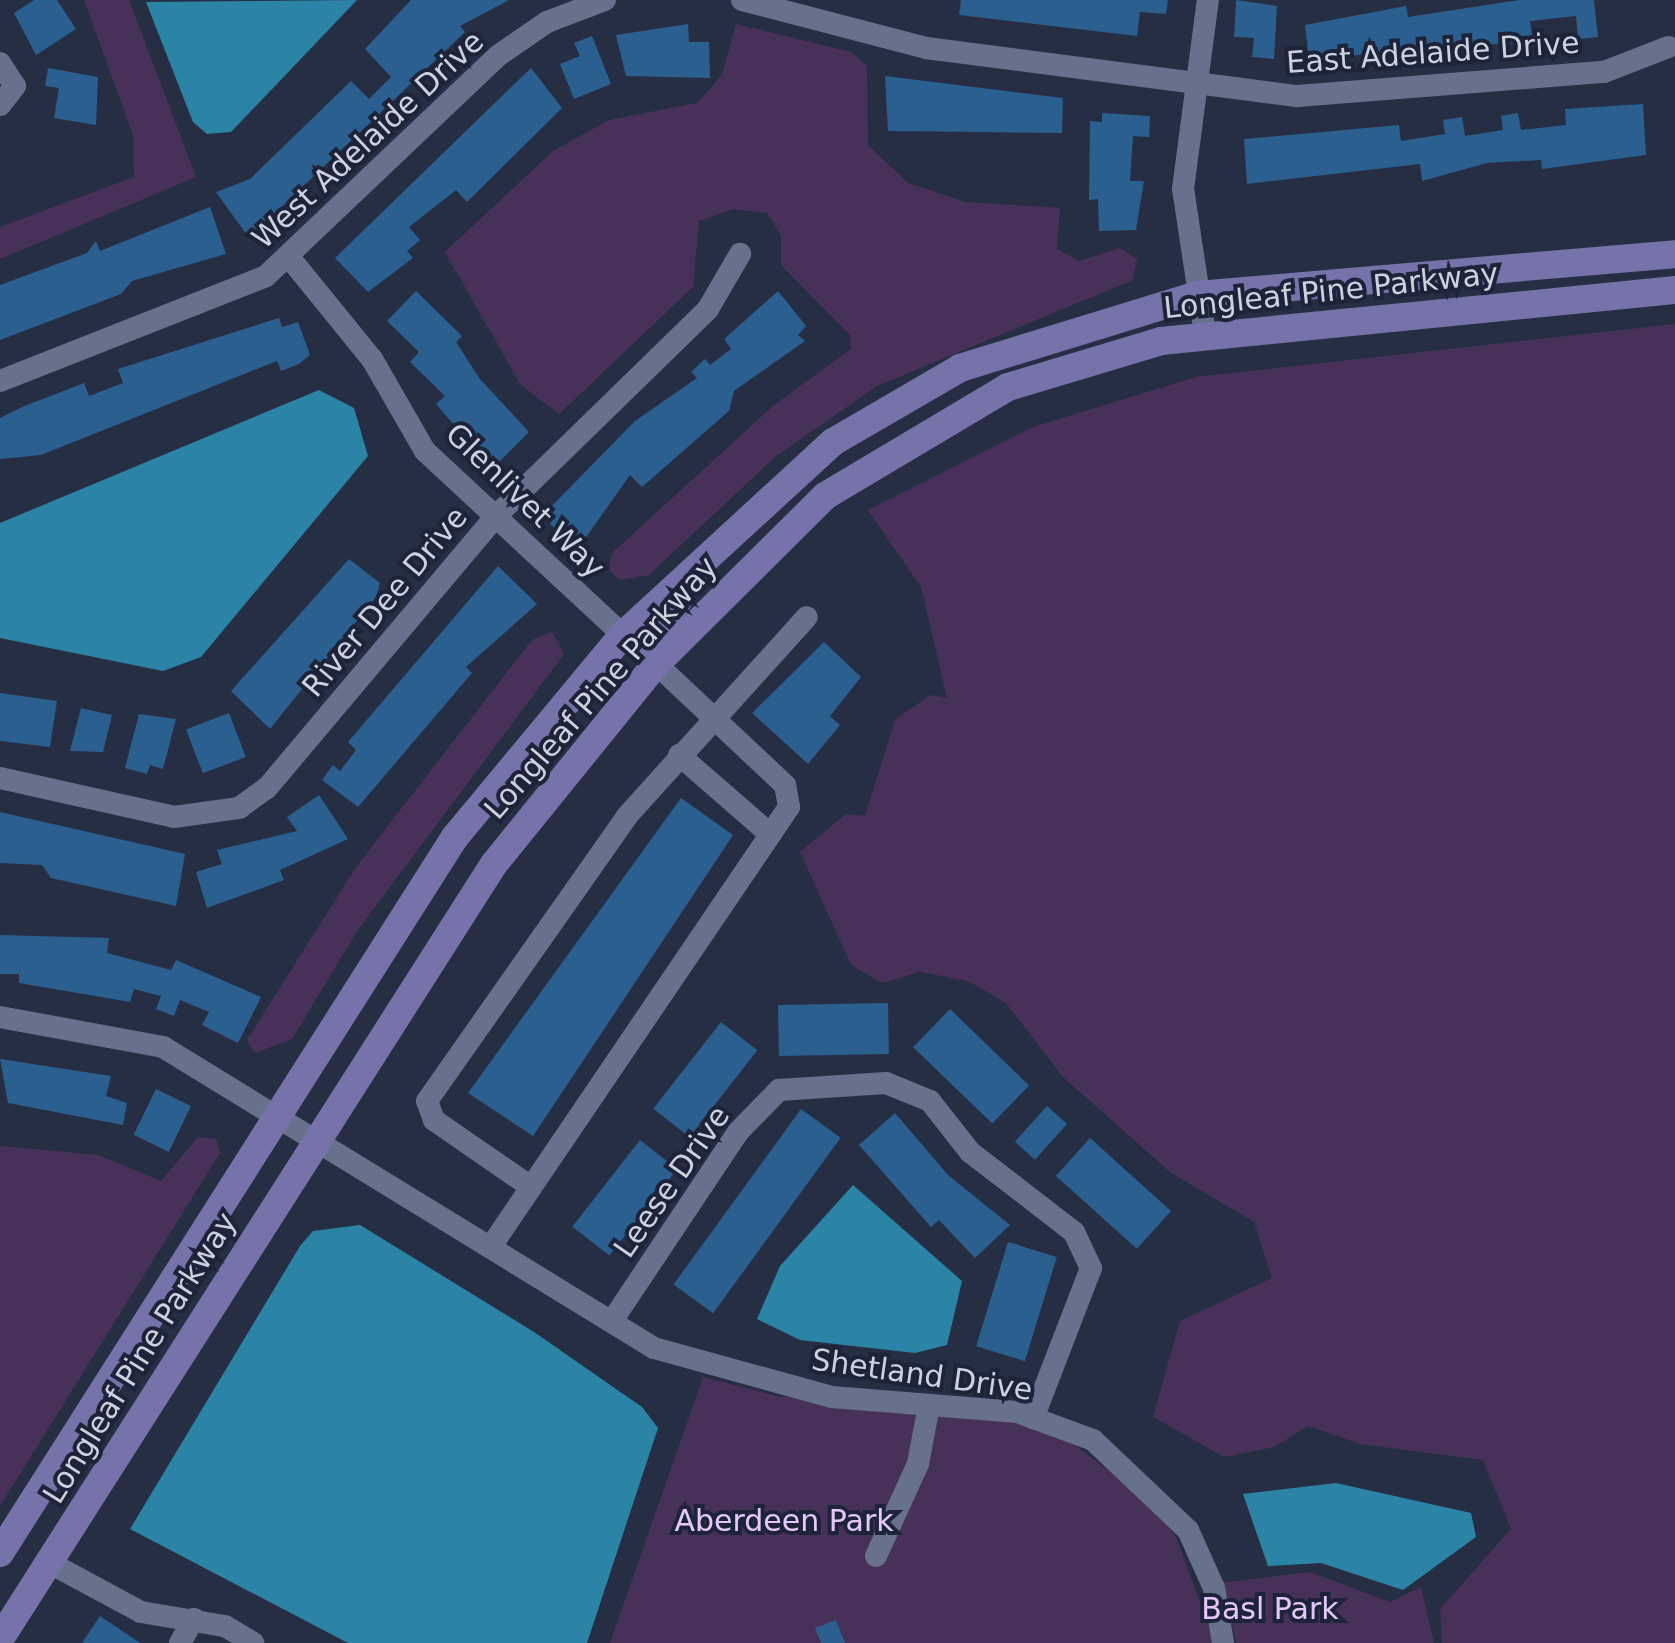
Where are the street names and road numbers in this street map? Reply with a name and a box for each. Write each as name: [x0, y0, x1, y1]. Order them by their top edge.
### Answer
street label: West Adelaide Drive: [245, 24, 491, 256]
street label: East Adelaide Drive: [1285, 25, 1581, 81]
street label: Longleaf Pine Parkway: [1162, 256, 1500, 326]
street label: Glenlivet Way: [438, 416, 612, 586]
street label: River Dee Drive: [295, 500, 475, 704]
street label: Longleaf Pine Parkway: [477, 549, 725, 827]
street label: Leese Drive: [607, 1099, 737, 1265]
street label: Longleaf Pine Parkway: [36, 1206, 244, 1510]
street label: Shetland Drive: [809, 1342, 1035, 1408]

